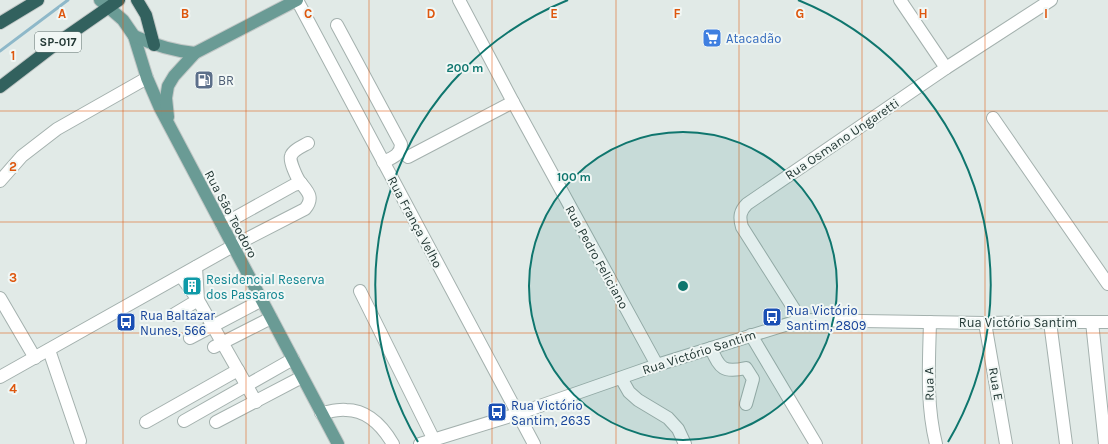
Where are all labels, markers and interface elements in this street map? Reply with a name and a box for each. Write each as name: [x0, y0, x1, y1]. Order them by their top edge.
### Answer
text: A: [58, 6, 66, 21]
text: B: [181, 6, 189, 21]
text: C: [304, 6, 312, 21]
text: D: [427, 6, 436, 21]
text: E: [550, 6, 558, 21]
text: F: [673, 6, 681, 21]
text: G: [796, 6, 804, 21]
text: H: [918, 6, 928, 21]
text: I: [1044, 6, 1048, 21]
supermarket icon: Atacadão: [701, 27, 723, 49]
place label: Atacadão: [726, 31, 781, 46]
road number: SP-017: [35, 32, 81, 52]
text: 1: [11, 48, 15, 63]
text: 200 m: [447, 61, 483, 75]
fuel station icon: BR: [193, 69, 215, 91]
place label: BR: [218, 73, 234, 88]
street label: Rua Osmano Ungaretti: [782, 95, 902, 183]
text: 2: [9, 159, 17, 174]
street label: Rua São Teodoro: [202, 168, 260, 260]
text: 100 m: [557, 170, 591, 184]
street label: Rua França Velho: [385, 174, 445, 270]
street label: Rua Pedro Feliciano: [562, 203, 632, 311]
text: 3: [9, 270, 17, 285]
place label: Residencial Reserva dos Passaros: [206, 272, 325, 302]
building icon: Residencial Reserva dos Passaros: [181, 275, 203, 297]
centre of rings: [676, 279, 690, 293]
place label: Rua Victório Santim, 2809: [786, 303, 866, 333]
bus stop icon: Rua Victório Santim, 2809: [761, 306, 783, 328]
place label: Rua Baltazar Nunes, 566: [140, 308, 215, 338]
bus stop icon: Rua Baltazar Nunes, 566: [115, 311, 137, 333]
street label: Rua Victório Santim: [959, 315, 1077, 330]
street label: Rua Victório Santim: [640, 327, 758, 377]
street label: Rua E: [986, 366, 1006, 402]
street label: Rua A: [921, 367, 937, 401]
text: 4: [9, 381, 17, 396]
place label: Rua Victório Santim, 2635: [511, 398, 591, 428]
bus stop icon: Rua Victório Santim, 2635: [486, 401, 508, 423]

